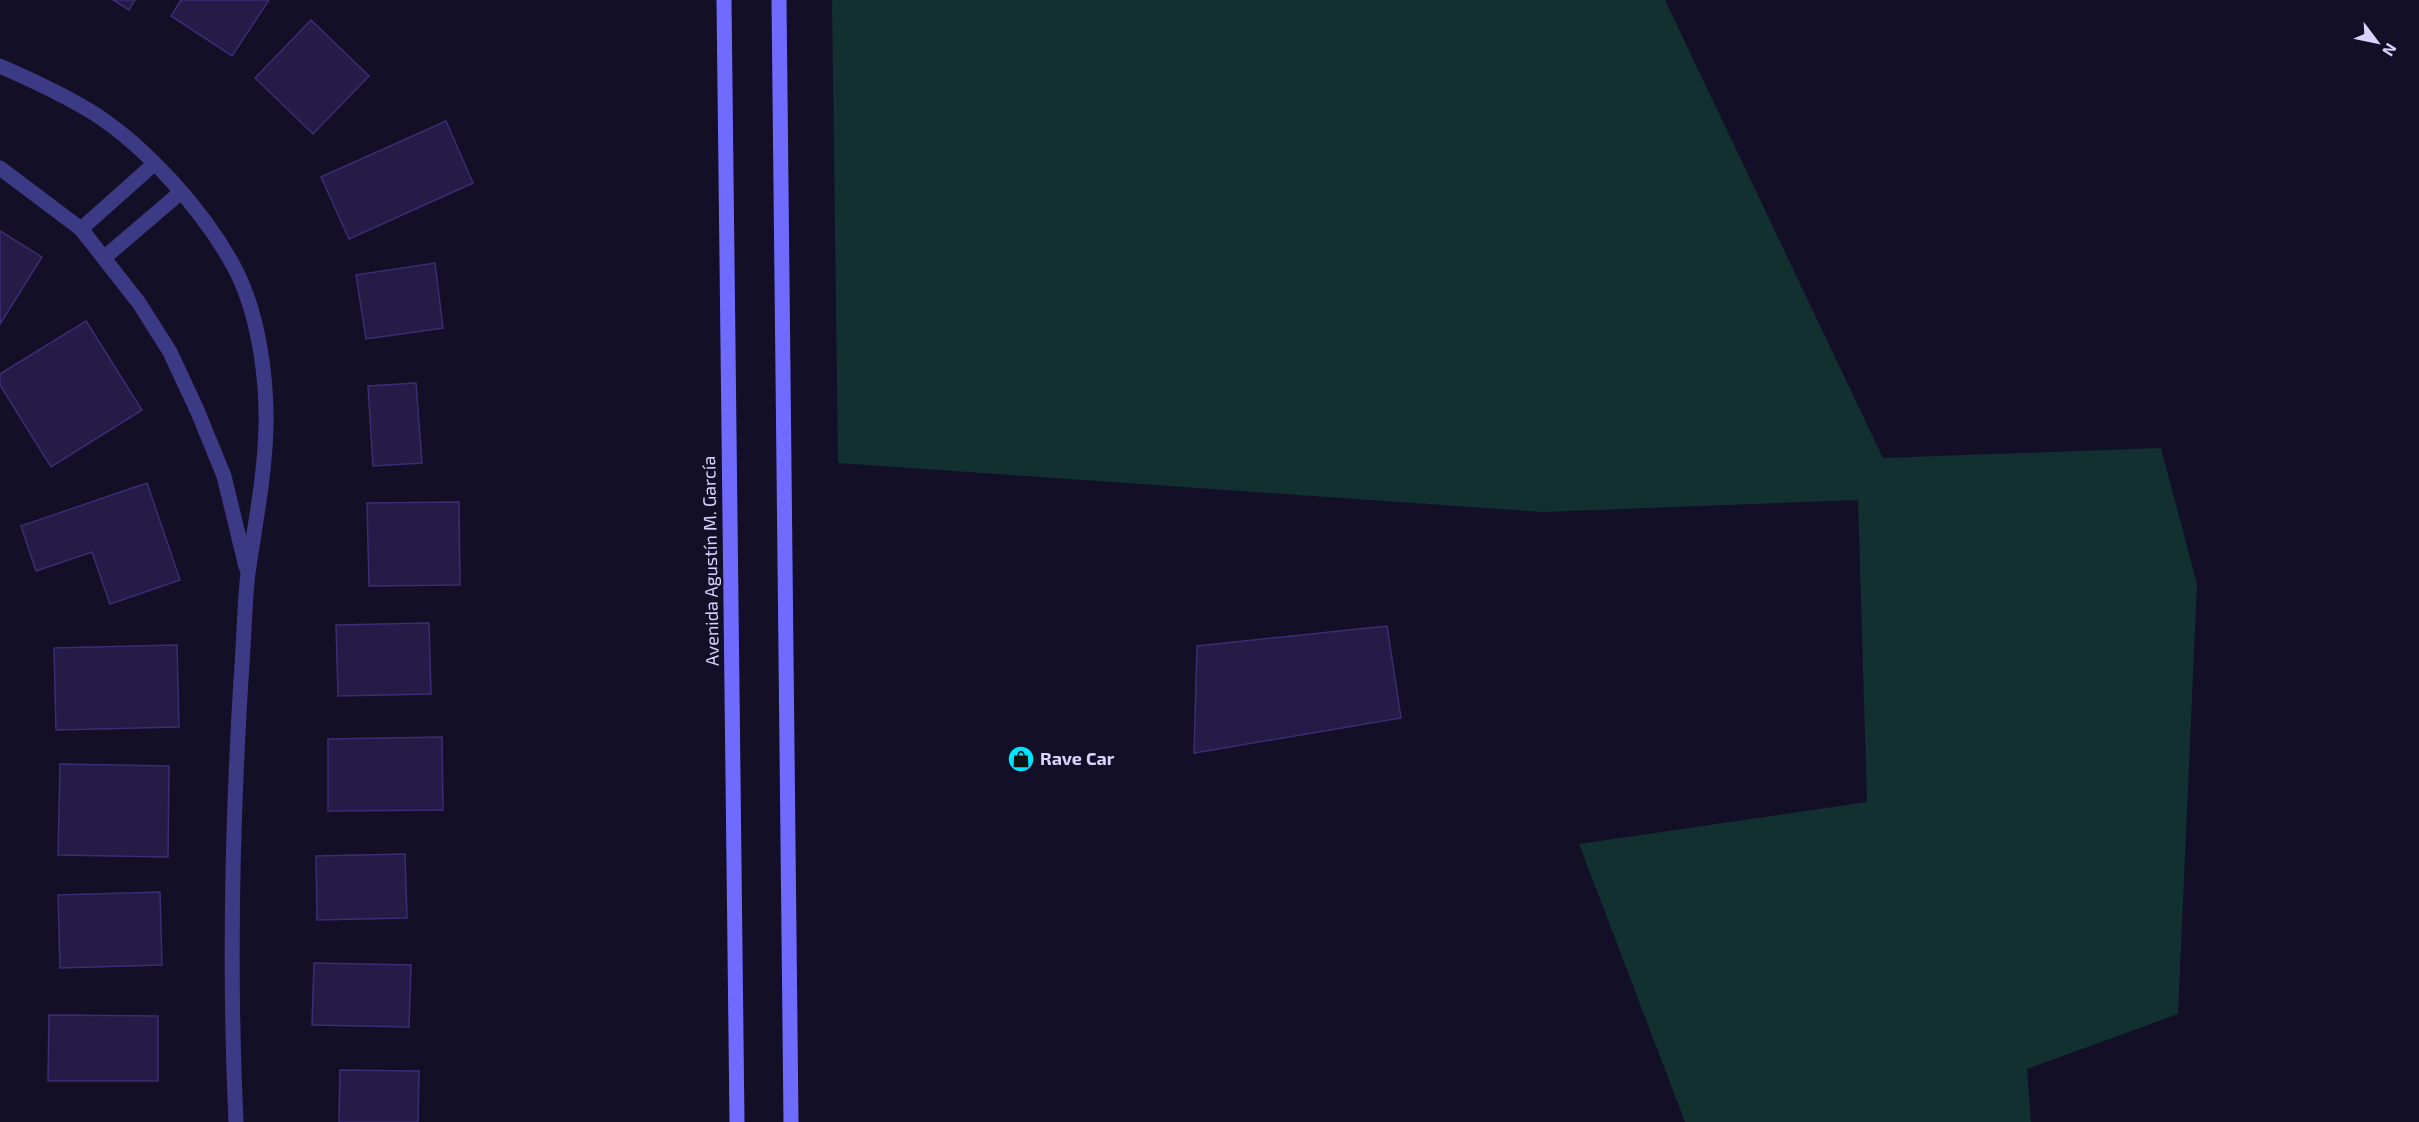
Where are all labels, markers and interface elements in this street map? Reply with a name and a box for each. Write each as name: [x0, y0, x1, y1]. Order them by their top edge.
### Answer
north arrow: [2347, 12, 2407, 72]
text: N: [2379, 40, 2401, 60]
street label: Avenida Agustín M. García: [697, 456, 723, 666]
shop icon: Rave Car: [1006, 744, 1036, 774]
place label: Rave Car: [1040, 747, 1115, 769]

